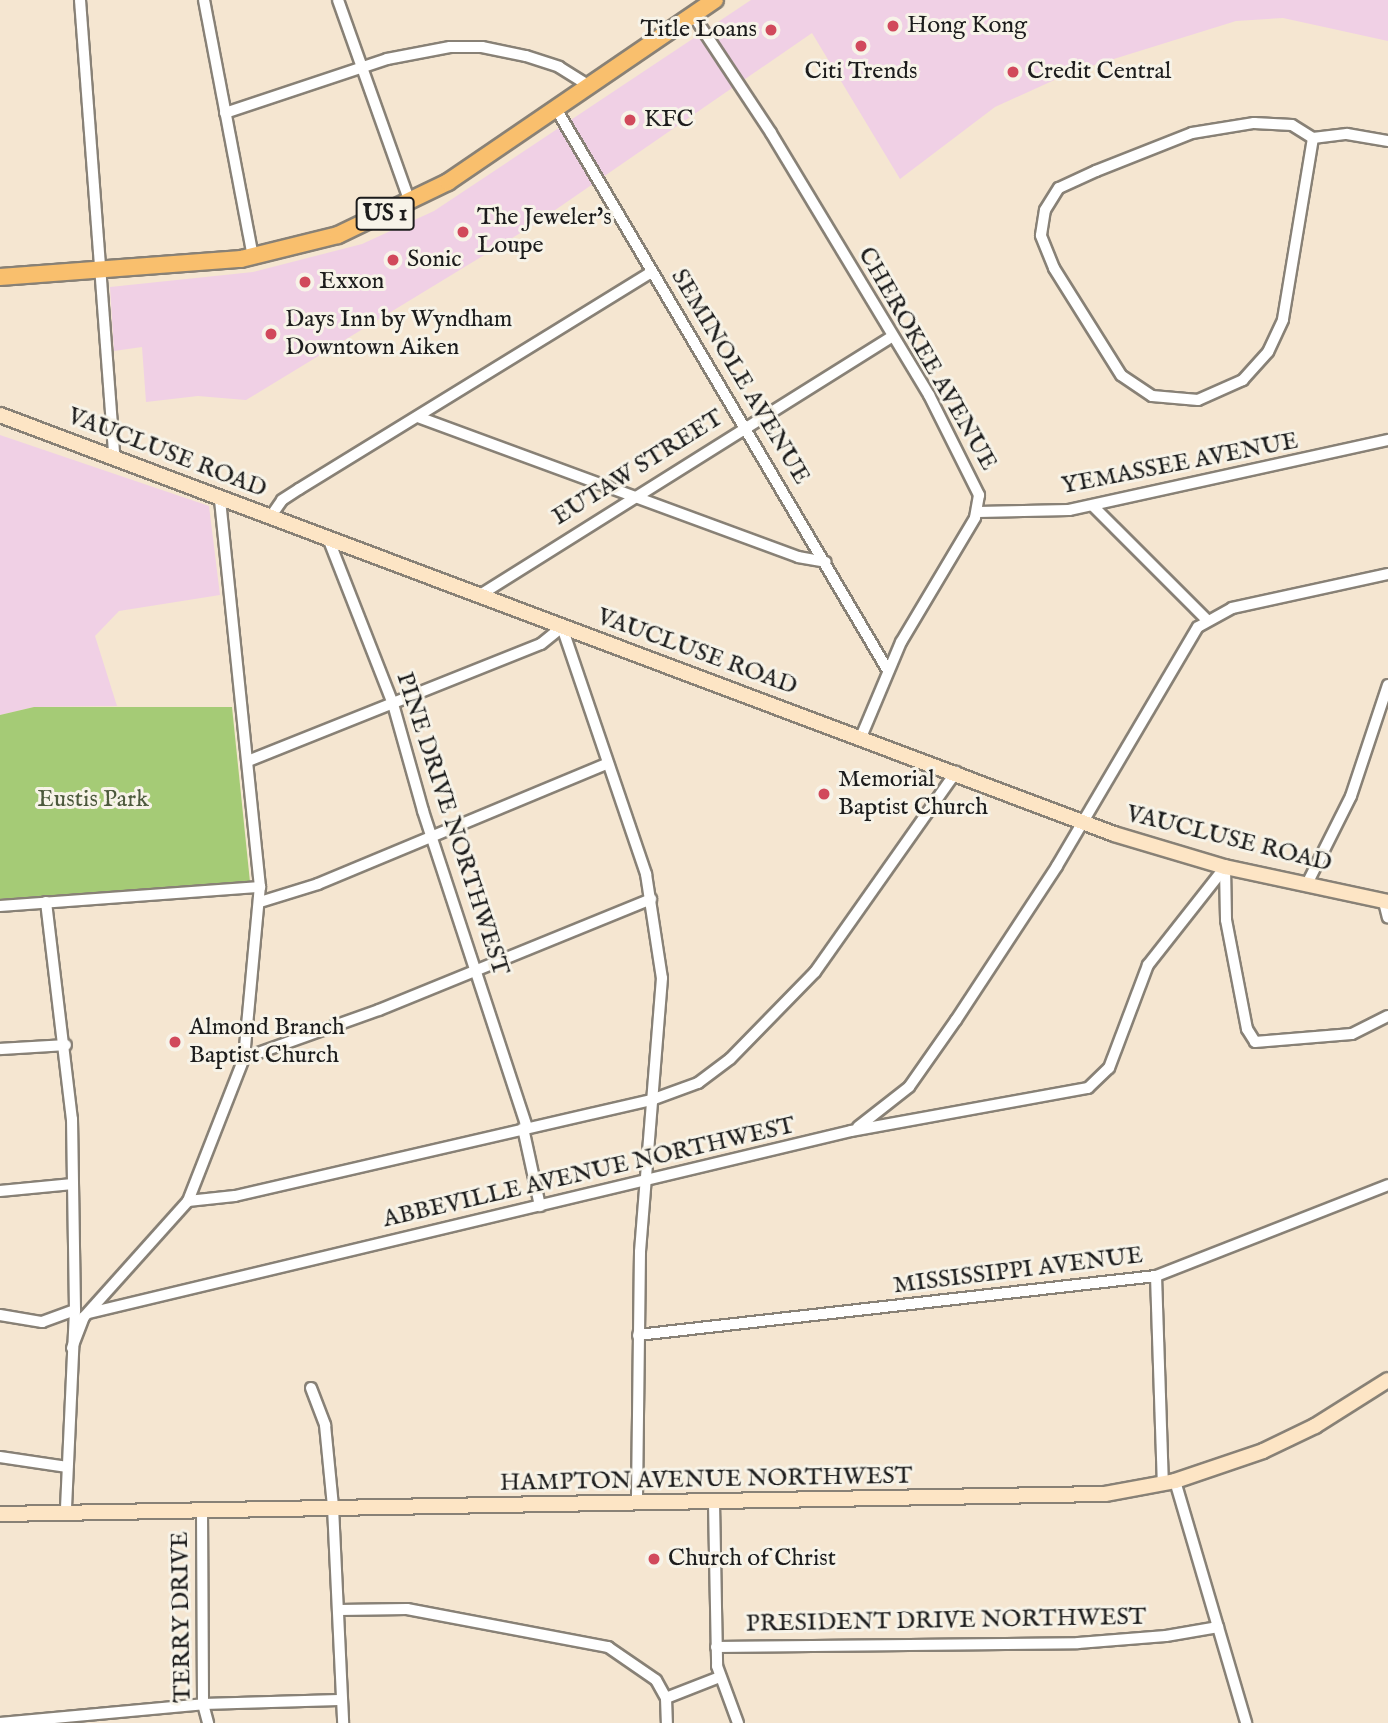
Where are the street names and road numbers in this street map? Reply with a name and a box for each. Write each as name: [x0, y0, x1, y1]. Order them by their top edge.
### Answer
road number: US 1: [355, 195, 415, 234]
street label: CHEROKEE AVENUE: [851, 242, 1003, 476]
street label: SEMINOLE AVENUE: [664, 264, 816, 490]
street label: VAUCLUSE ROAD: [64, 402, 270, 504]
street label: EUTAW STREET: [547, 404, 729, 532]
street label: YEMASSEE AVENUE: [1059, 427, 1301, 501]
street label: VAUCLUSE ROAD: [593, 602, 801, 702]
street label: PINE DRIVE NORTHWEST: [389, 669, 515, 979]
street label: VAUCLUSE ROAD: [1123, 800, 1335, 878]
street label: ABBEVILLE AVENUE NORTHWEST: [380, 1112, 798, 1234]
street label: MISSISSIPPI AVENUE: [892, 1241, 1144, 1301]
street label: HAMPTON AVENUE NORTHWEST: [500, 1462, 912, 1498]
street label: TERRY DRIVE: [166, 1531, 198, 1703]
street label: PRESIDENT DRIVE NORTHWEST: [745, 1603, 1147, 1639]

